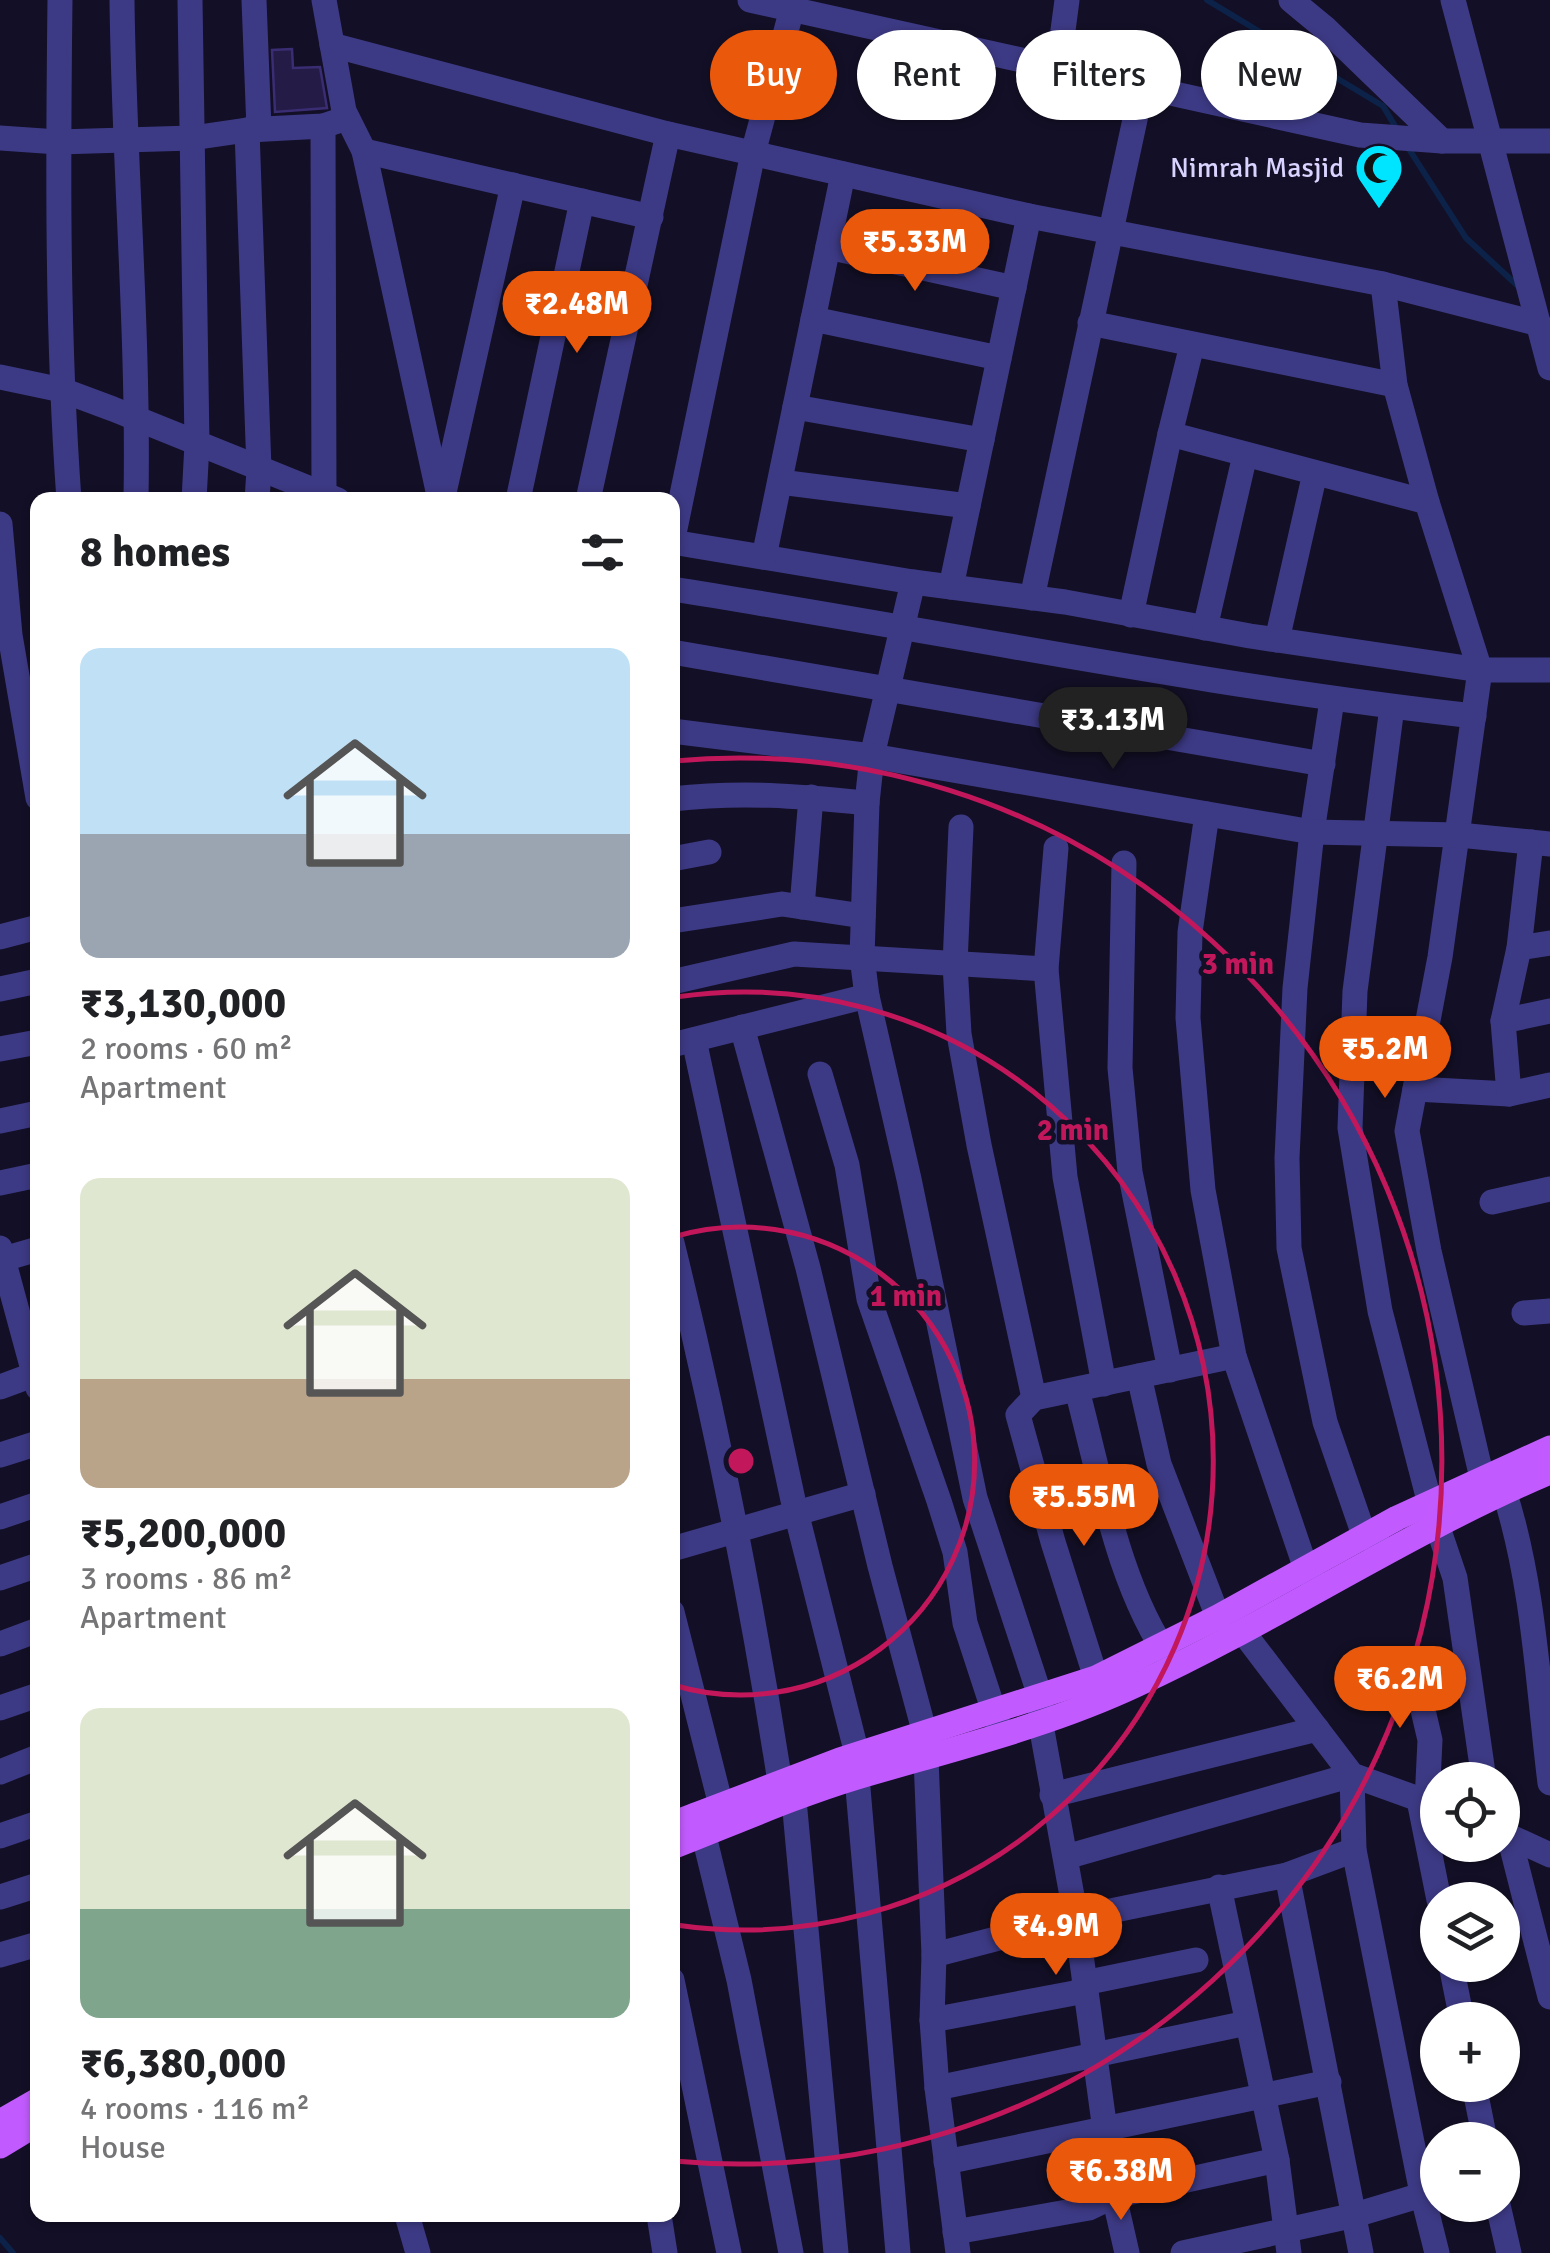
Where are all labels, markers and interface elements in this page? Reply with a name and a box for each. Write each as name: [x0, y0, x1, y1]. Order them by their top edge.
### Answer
chip: Buy: [710, 30, 837, 120]
chip: Rent: [857, 30, 996, 120]
chip: Filters: [1016, 30, 1181, 120]
chip: New: [1201, 30, 1337, 120]
mosque icon: Nimrah Masjid: [1353, 142, 1405, 210]
place label: Nimrah Masjid: [1170, 151, 1344, 185]
pin: ₹5.33M: [834, 209, 996, 294]
text: ₹5.33M: [863, 222, 967, 261]
pin: ₹2.48M: [496, 271, 658, 356]
text: ₹2.48M: [525, 284, 629, 323]
icon: filters: [575, 525, 630, 580]
text: 8 homes: [80, 527, 230, 578]
pin: ₹3.13M: [1032, 687, 1194, 772]
text: ₹3.13M: [1061, 700, 1165, 739]
icon: home: [265, 713, 445, 893]
text: 3 min: [1202, 946, 1274, 983]
text: ₹3,130,000: [80, 978, 286, 1029]
pin: ₹5.2M: [1315, 1016, 1455, 1101]
text: 2 rooms · 60 m²: [80, 1029, 293, 1068]
text: ₹5.2M: [1341, 1029, 1429, 1068]
text: Apartment: [80, 1068, 227, 1107]
text: 2 min: [1037, 1112, 1109, 1149]
icon: home: [265, 1243, 445, 1423]
text: 1 min: [870, 1278, 942, 1315]
centre of rings: [723, 1443, 759, 1479]
pin: ₹5.55M: [1003, 1464, 1165, 1549]
text: ₹5.55M: [1032, 1477, 1136, 1516]
text: ₹5,200,000: [80, 1508, 286, 1559]
text: 3 rooms · 86 m²: [80, 1559, 293, 1598]
text: Apartment: [80, 1598, 227, 1637]
pin: ₹6.2M: [1330, 1646, 1470, 1731]
text: ₹6.2M: [1356, 1659, 1444, 1698]
map controls: [1420, 1762, 1520, 2222]
button: locate: [1420, 1762, 1520, 1862]
icon: home: [265, 1773, 445, 1953]
button: layers: [1420, 1882, 1520, 1982]
pin: ₹4.9M: [986, 1893, 1126, 1978]
text: ₹4.9M: [1012, 1906, 1100, 1945]
button: +: [1420, 2002, 1520, 2102]
text: ₹6,380,000: [80, 2038, 286, 2089]
text: 4 rooms · 116 m²: [80, 2089, 310, 2128]
button: −: [1420, 2122, 1520, 2222]
text: House: [80, 2128, 166, 2167]
pin: ₹6.38M: [1040, 2138, 1202, 2223]
text: ₹6.38M: [1069, 2151, 1173, 2190]

